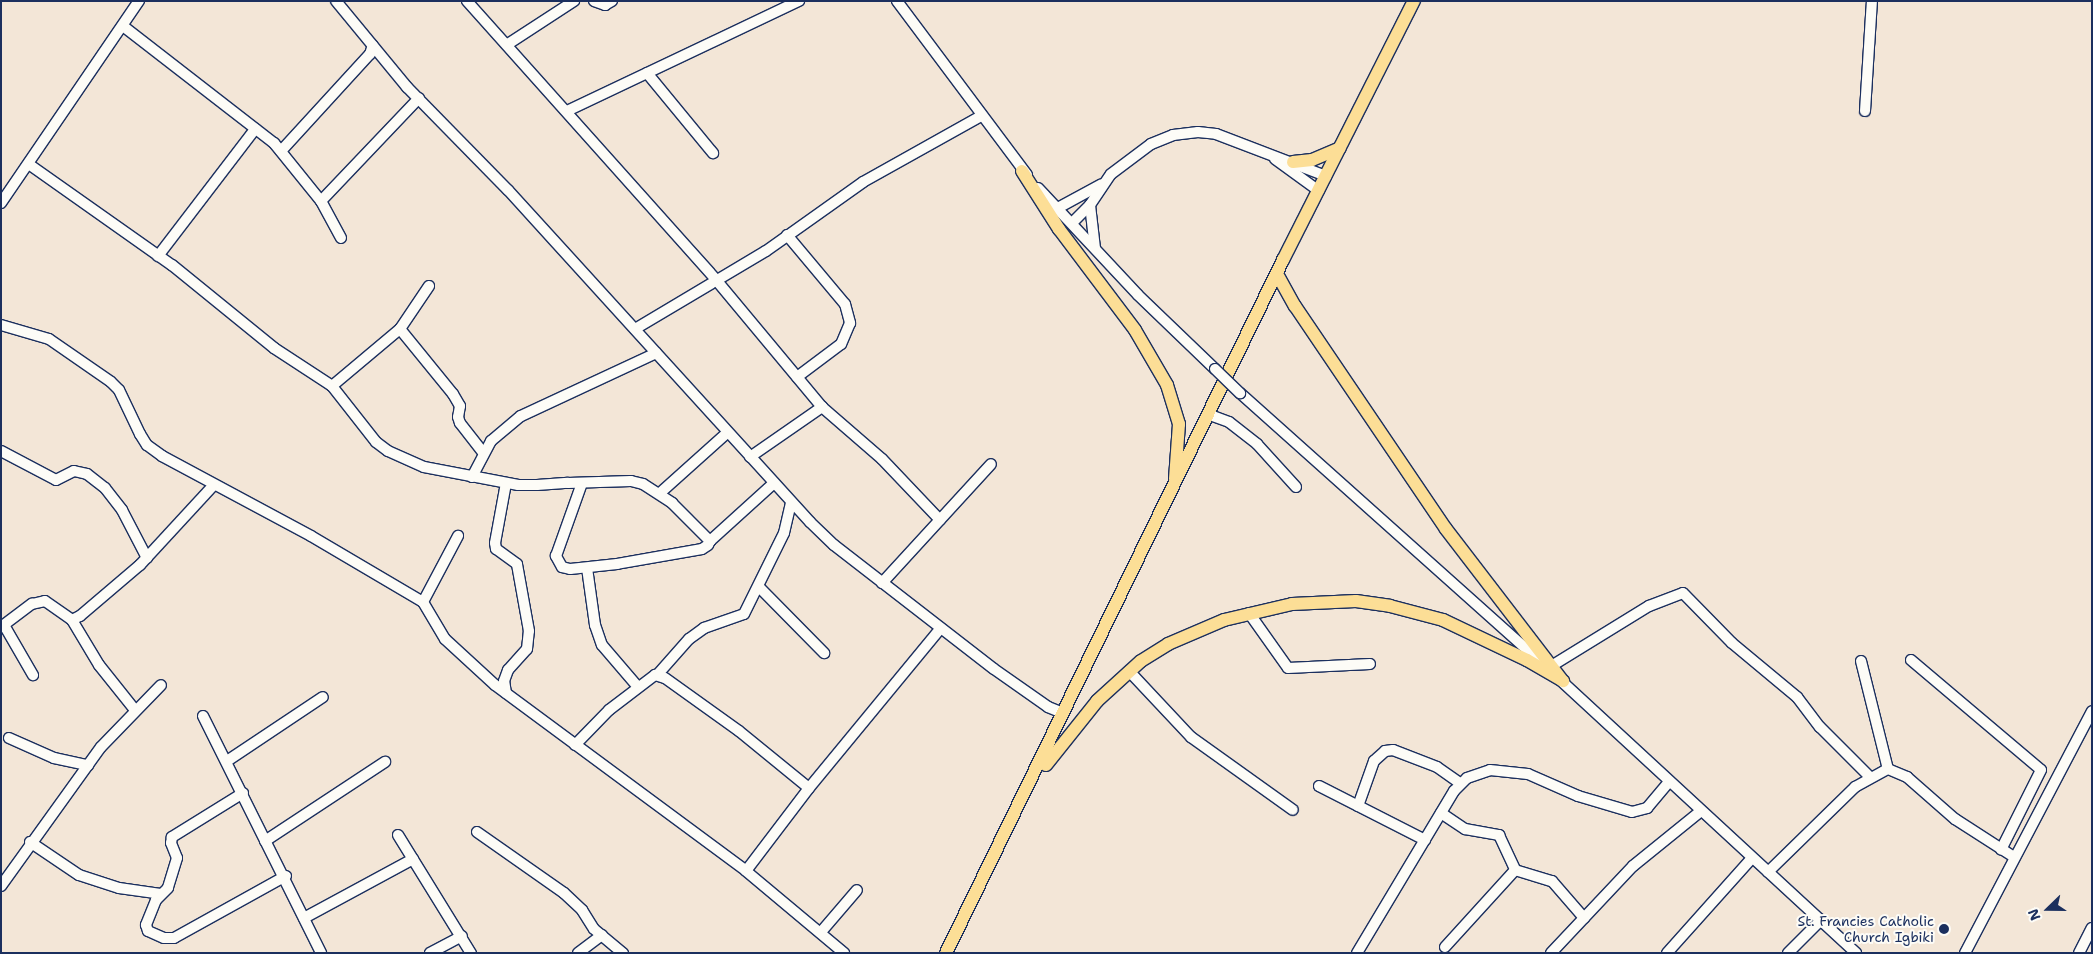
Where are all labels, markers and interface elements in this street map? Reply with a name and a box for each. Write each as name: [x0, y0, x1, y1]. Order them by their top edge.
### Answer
north arrow: [2023, 884, 2073, 934]
text: N: [2024, 906, 2045, 923]
place label: St. Francies Catholic Church Igbiki: [1797, 913, 1934, 946]
marker: St. Francies Catholic Church Igbiki: [1938, 923, 1950, 935]

